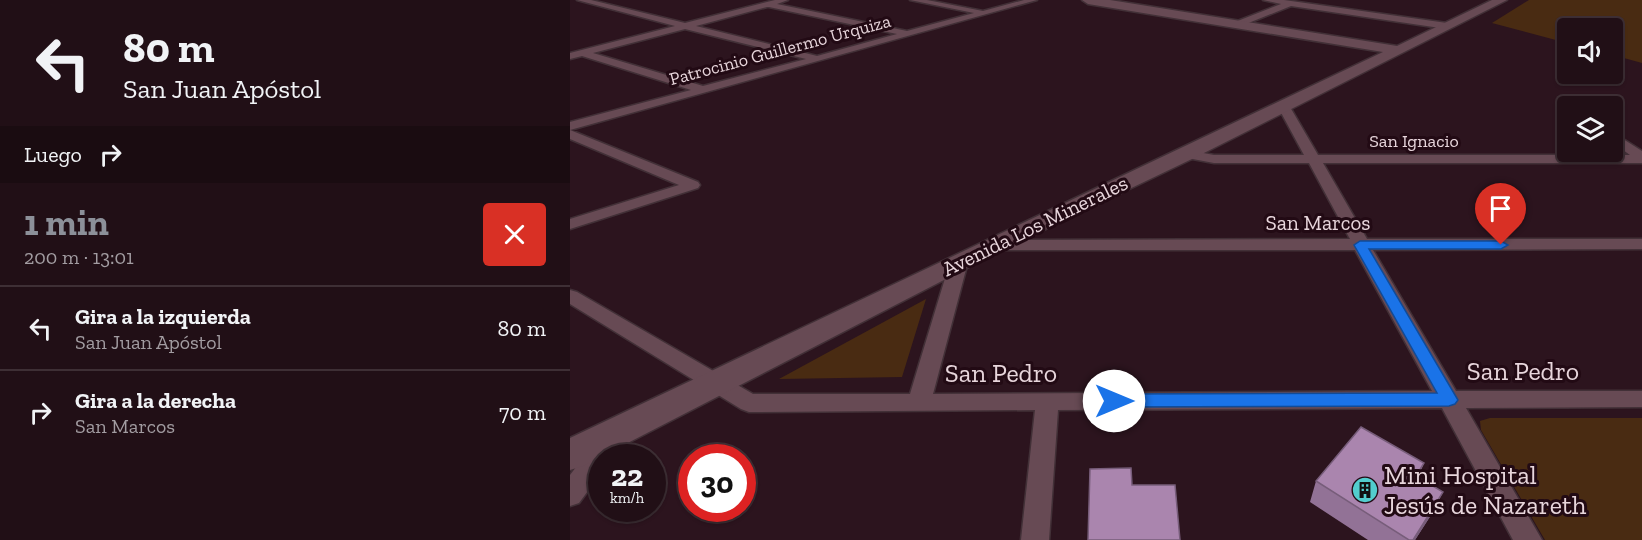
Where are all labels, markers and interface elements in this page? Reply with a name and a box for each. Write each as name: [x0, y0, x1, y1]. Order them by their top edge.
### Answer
street label: Patrocinio Guillermo Urquiza: [667, 10, 893, 90]
map controls: [1557, 18, 1623, 162]
button: sound: [1557, 18, 1623, 84]
text: 80 m: [123, 22, 214, 73]
icon: left: [24, 24, 102, 102]
text: San Juan Apóstol: [123, 73, 321, 105]
button: layers: [1557, 96, 1623, 162]
street label: San Ignacio: [1369, 130, 1459, 152]
icon: right: [94, 138, 127, 171]
text: Luego: [24, 141, 82, 168]
street label: Avenida Los Minerales: [938, 170, 1132, 281]
pin: [1475, 183, 1526, 245]
icon: arrive: [1484, 192, 1517, 225]
text: 1 min: [24, 201, 109, 244]
button: close: [483, 203, 546, 266]
street label: San Marcos: [1265, 210, 1371, 235]
text: 200 m · 13:01: [24, 245, 134, 269]
text: Gira a la izquierda: [75, 303, 251, 330]
icon: left: [24, 312, 57, 345]
text: 80 m: [498, 315, 546, 342]
text: San Juan Apóstol: [75, 330, 222, 354]
street label: San Pedro: [1467, 355, 1579, 387]
street label: San Pedro: [945, 357, 1057, 389]
position arrow: [1082, 369, 1146, 433]
text: Gira a la derecha: [75, 387, 236, 414]
icon: right: [24, 396, 57, 429]
text: 70 m: [499, 399, 546, 426]
text: San Marcos: [75, 414, 175, 438]
speed limit sign: 30: [678, 444, 756, 522]
text: 22: [611, 458, 643, 494]
place label: Mini Hospital Jesús de Nazareth: [1384, 459, 1587, 521]
building icon: Mini Hospital Jesús de Nazareth: [1350, 475, 1380, 505]
text: km/h: [610, 489, 644, 507]

